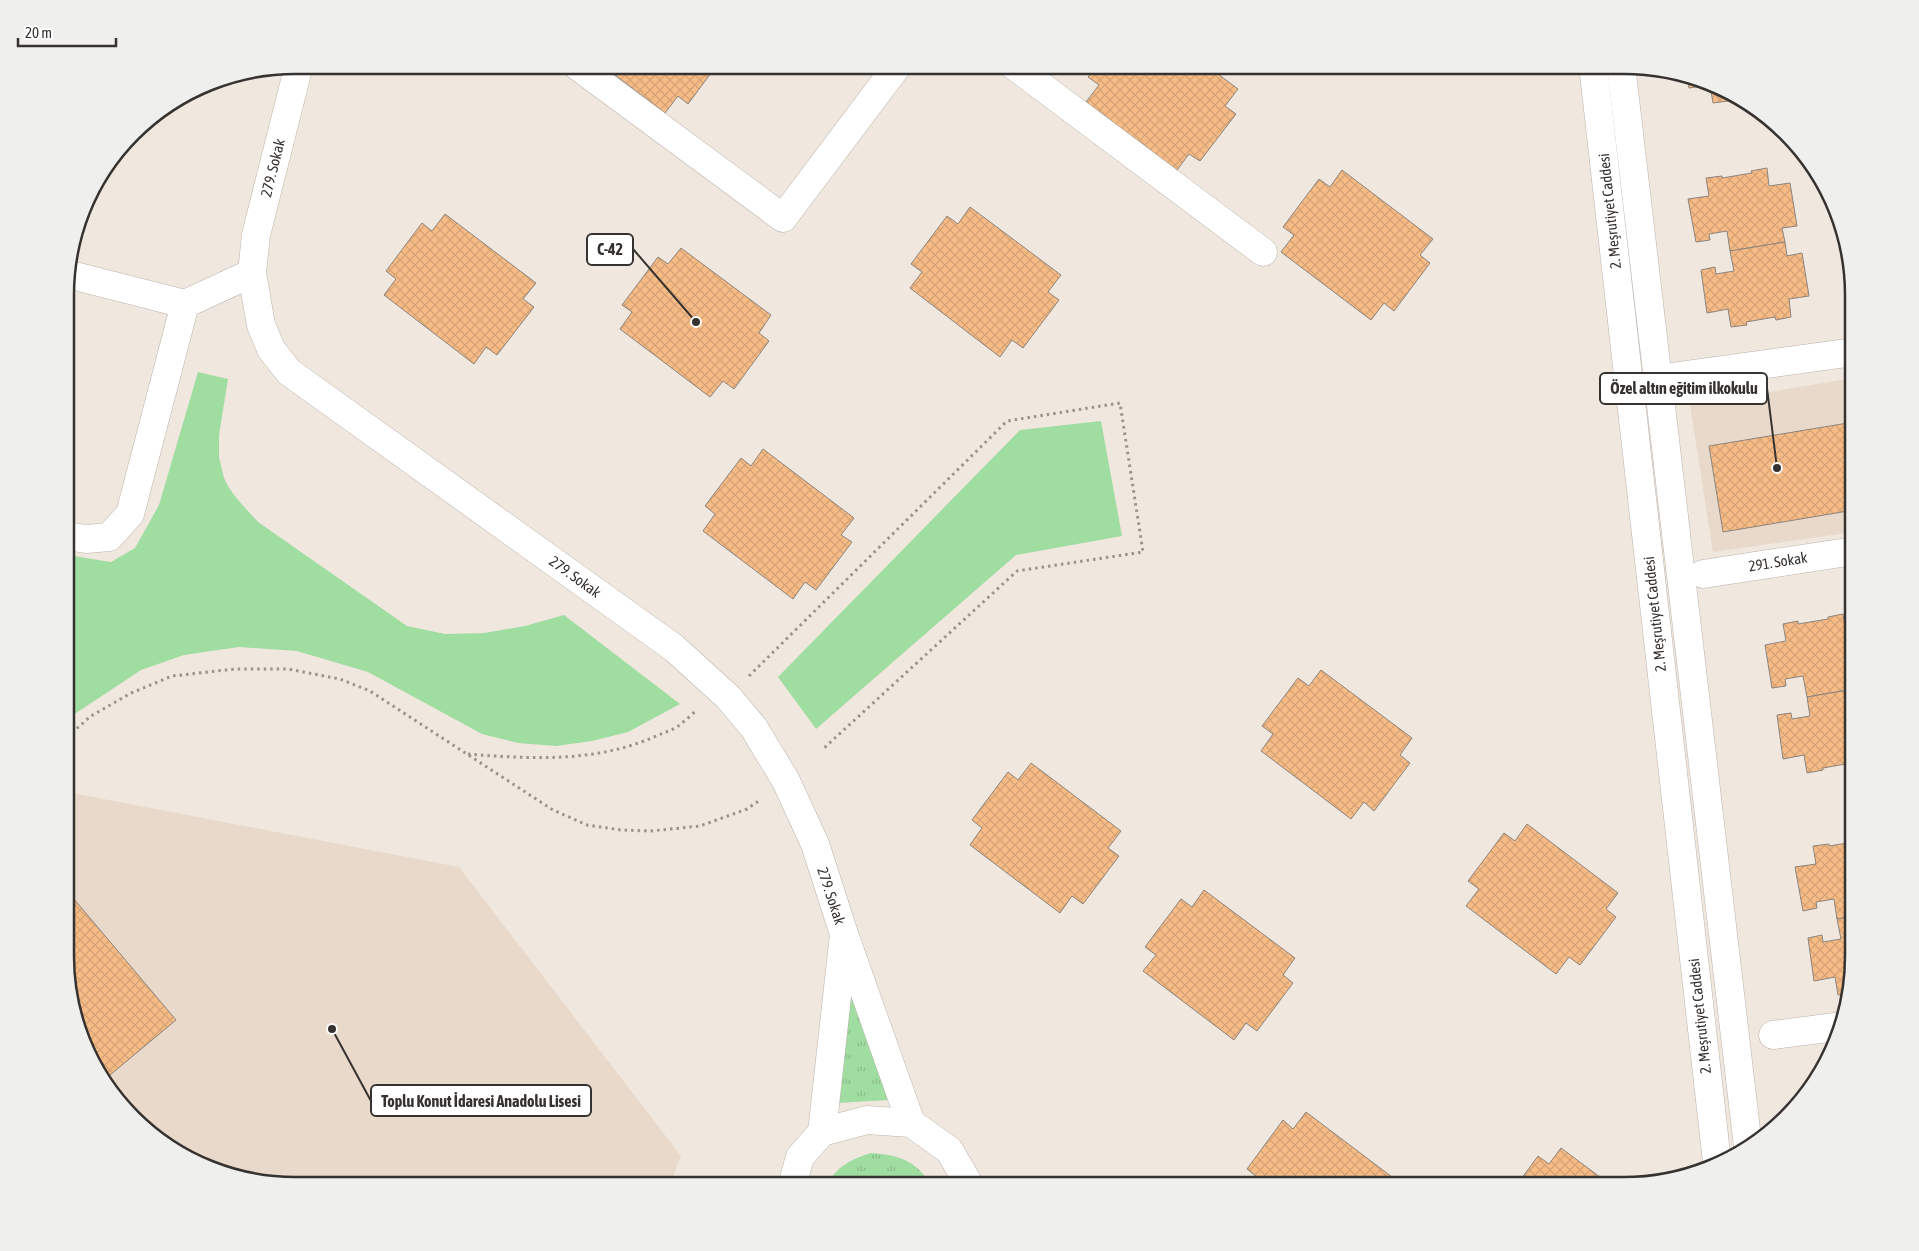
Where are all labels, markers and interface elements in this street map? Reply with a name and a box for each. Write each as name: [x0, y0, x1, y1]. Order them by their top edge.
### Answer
scale bar: [18, 15, 115, 47]
text: 20 m: [25, 24, 52, 41]
street label: 279. Sokak: [257, 137, 288, 199]
street label: 2. Meşrutiyet Caddesi: [1595, 152, 1624, 270]
callout: C-42: [587, 234, 633, 265]
text: C-42: [597, 240, 623, 258]
callout: Özel altın eğitim ilkokulu: [1600, 373, 1767, 404]
text: Özel altın eğitim ilkokulu: [1610, 379, 1758, 397]
street label: 291. Sokak: [1747, 548, 1809, 575]
street label: 279. Sokak: [546, 552, 605, 601]
street label: 2. Meşrutiyet Caddesi: [1640, 555, 1669, 673]
street label: 279. Sokak: [814, 865, 849, 927]
street label: 2. Meşrutiyet Caddesi: [1685, 957, 1714, 1075]
callout: Toplu Konut İdaresi Anadolu Lisesi: [371, 1085, 591, 1116]
text: Toplu Konut İdaresi Anadolu Lisesi: [381, 1092, 581, 1110]

